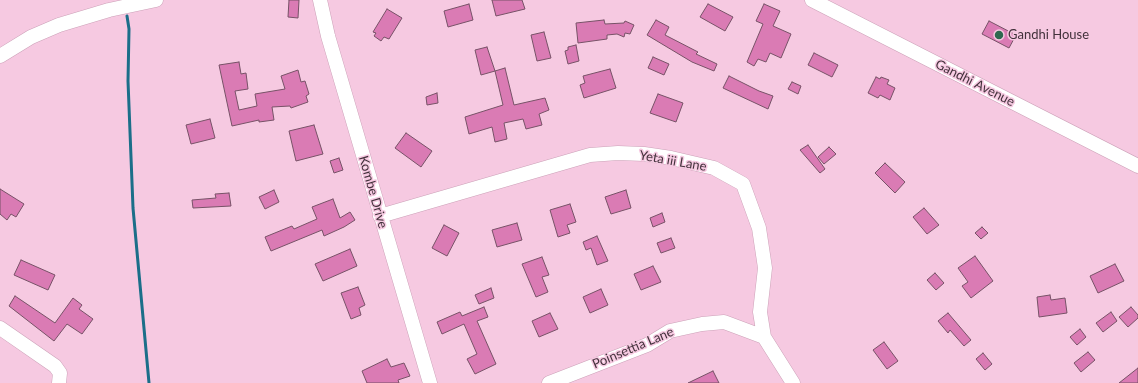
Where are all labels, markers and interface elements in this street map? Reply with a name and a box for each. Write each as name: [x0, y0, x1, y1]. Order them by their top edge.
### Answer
place label: Gandhi House: [1008, 27, 1089, 43]
marker: Gandhi House: [993, 29, 1005, 41]
street label: Gandhi Avenue: [933, 56, 1017, 110]
street label: Yeta iii Lane: [638, 147, 708, 175]
street label: Kombe Drive: [355, 154, 391, 230]
street label: Poinsettia Lane: [590, 324, 676, 372]

